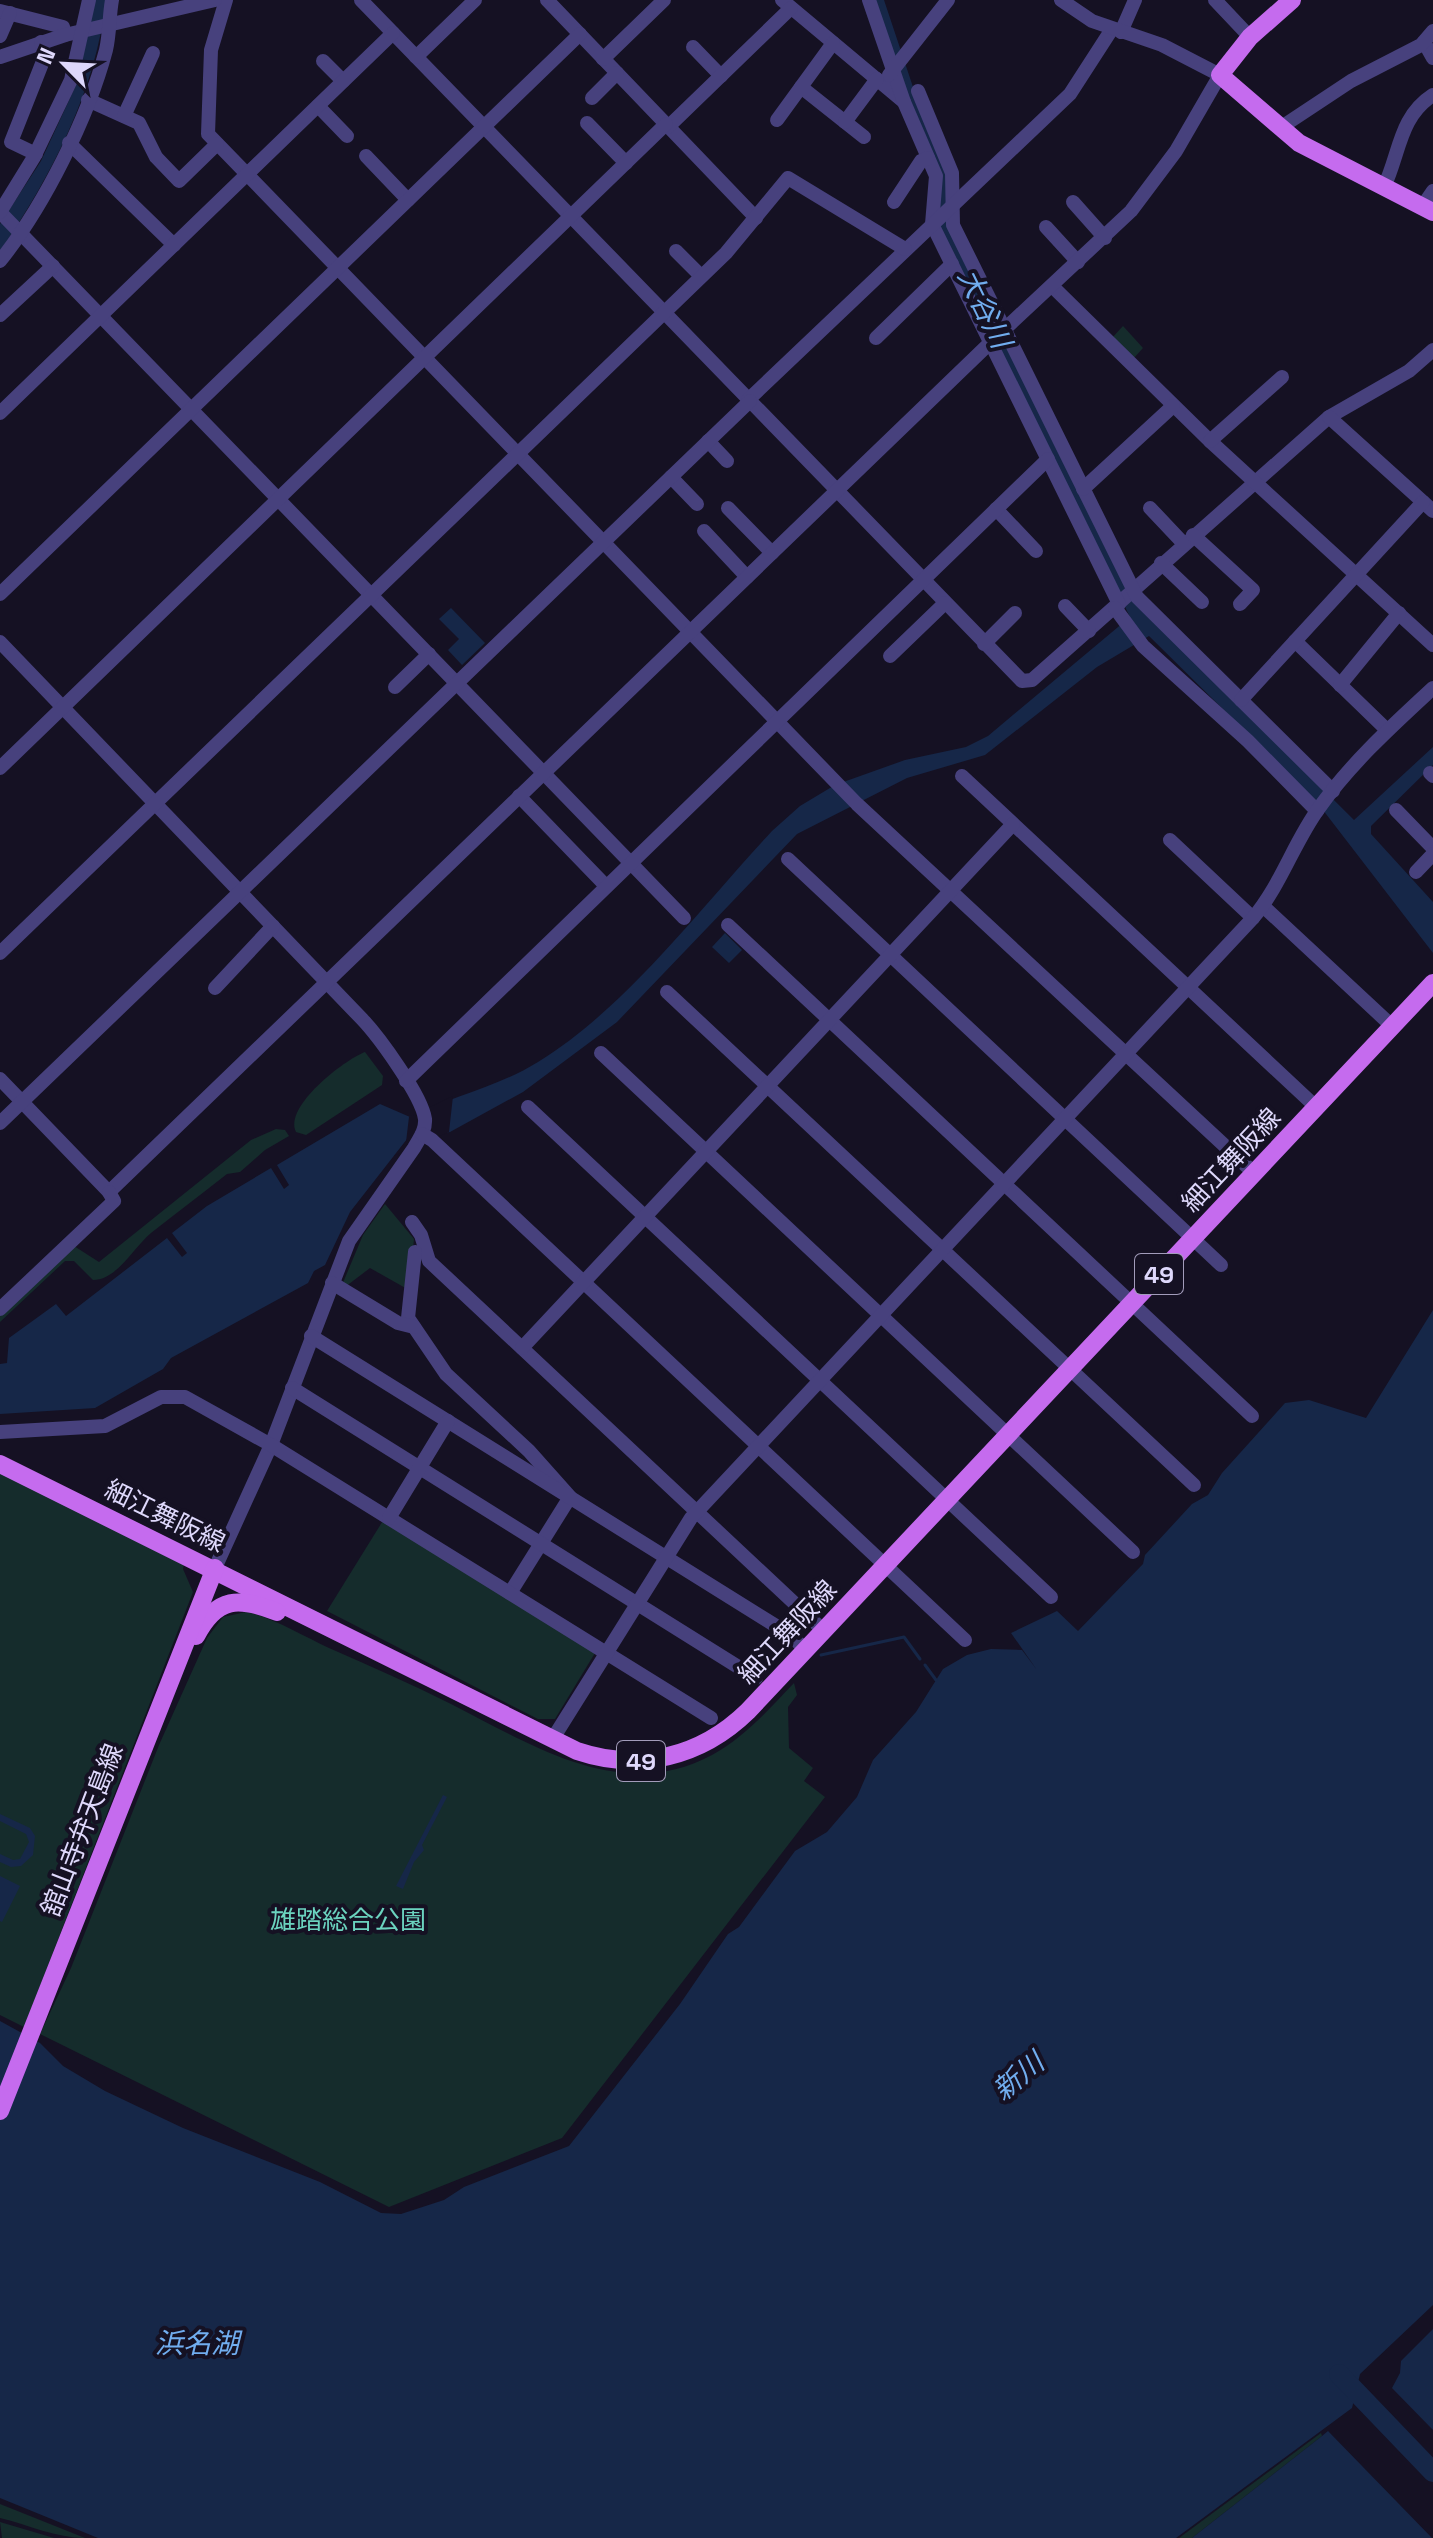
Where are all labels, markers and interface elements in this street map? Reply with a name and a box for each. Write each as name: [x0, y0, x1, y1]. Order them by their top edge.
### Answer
north arrow: [24, 24, 104, 104]
text: N: [30, 43, 62, 68]
water label: 大谷川: [950, 262, 1021, 356]
street label: 細江舞阪線: [1174, 1101, 1288, 1219]
road number: 49: [1135, 1254, 1183, 1294]
street label: 細江舞阪線: [99, 1472, 231, 1560]
street label: 細江舞阪線: [730, 1573, 844, 1691]
street label: 舘山寺弁天島線: [34, 1739, 130, 1921]
road number: 49: [617, 1741, 665, 1781]
park label: 雄踏総合公園: [270, 1903, 426, 1937]
water label: 新川: [985, 2042, 1053, 2108]
water label: 浜名湖: [155, 2325, 243, 2361]

